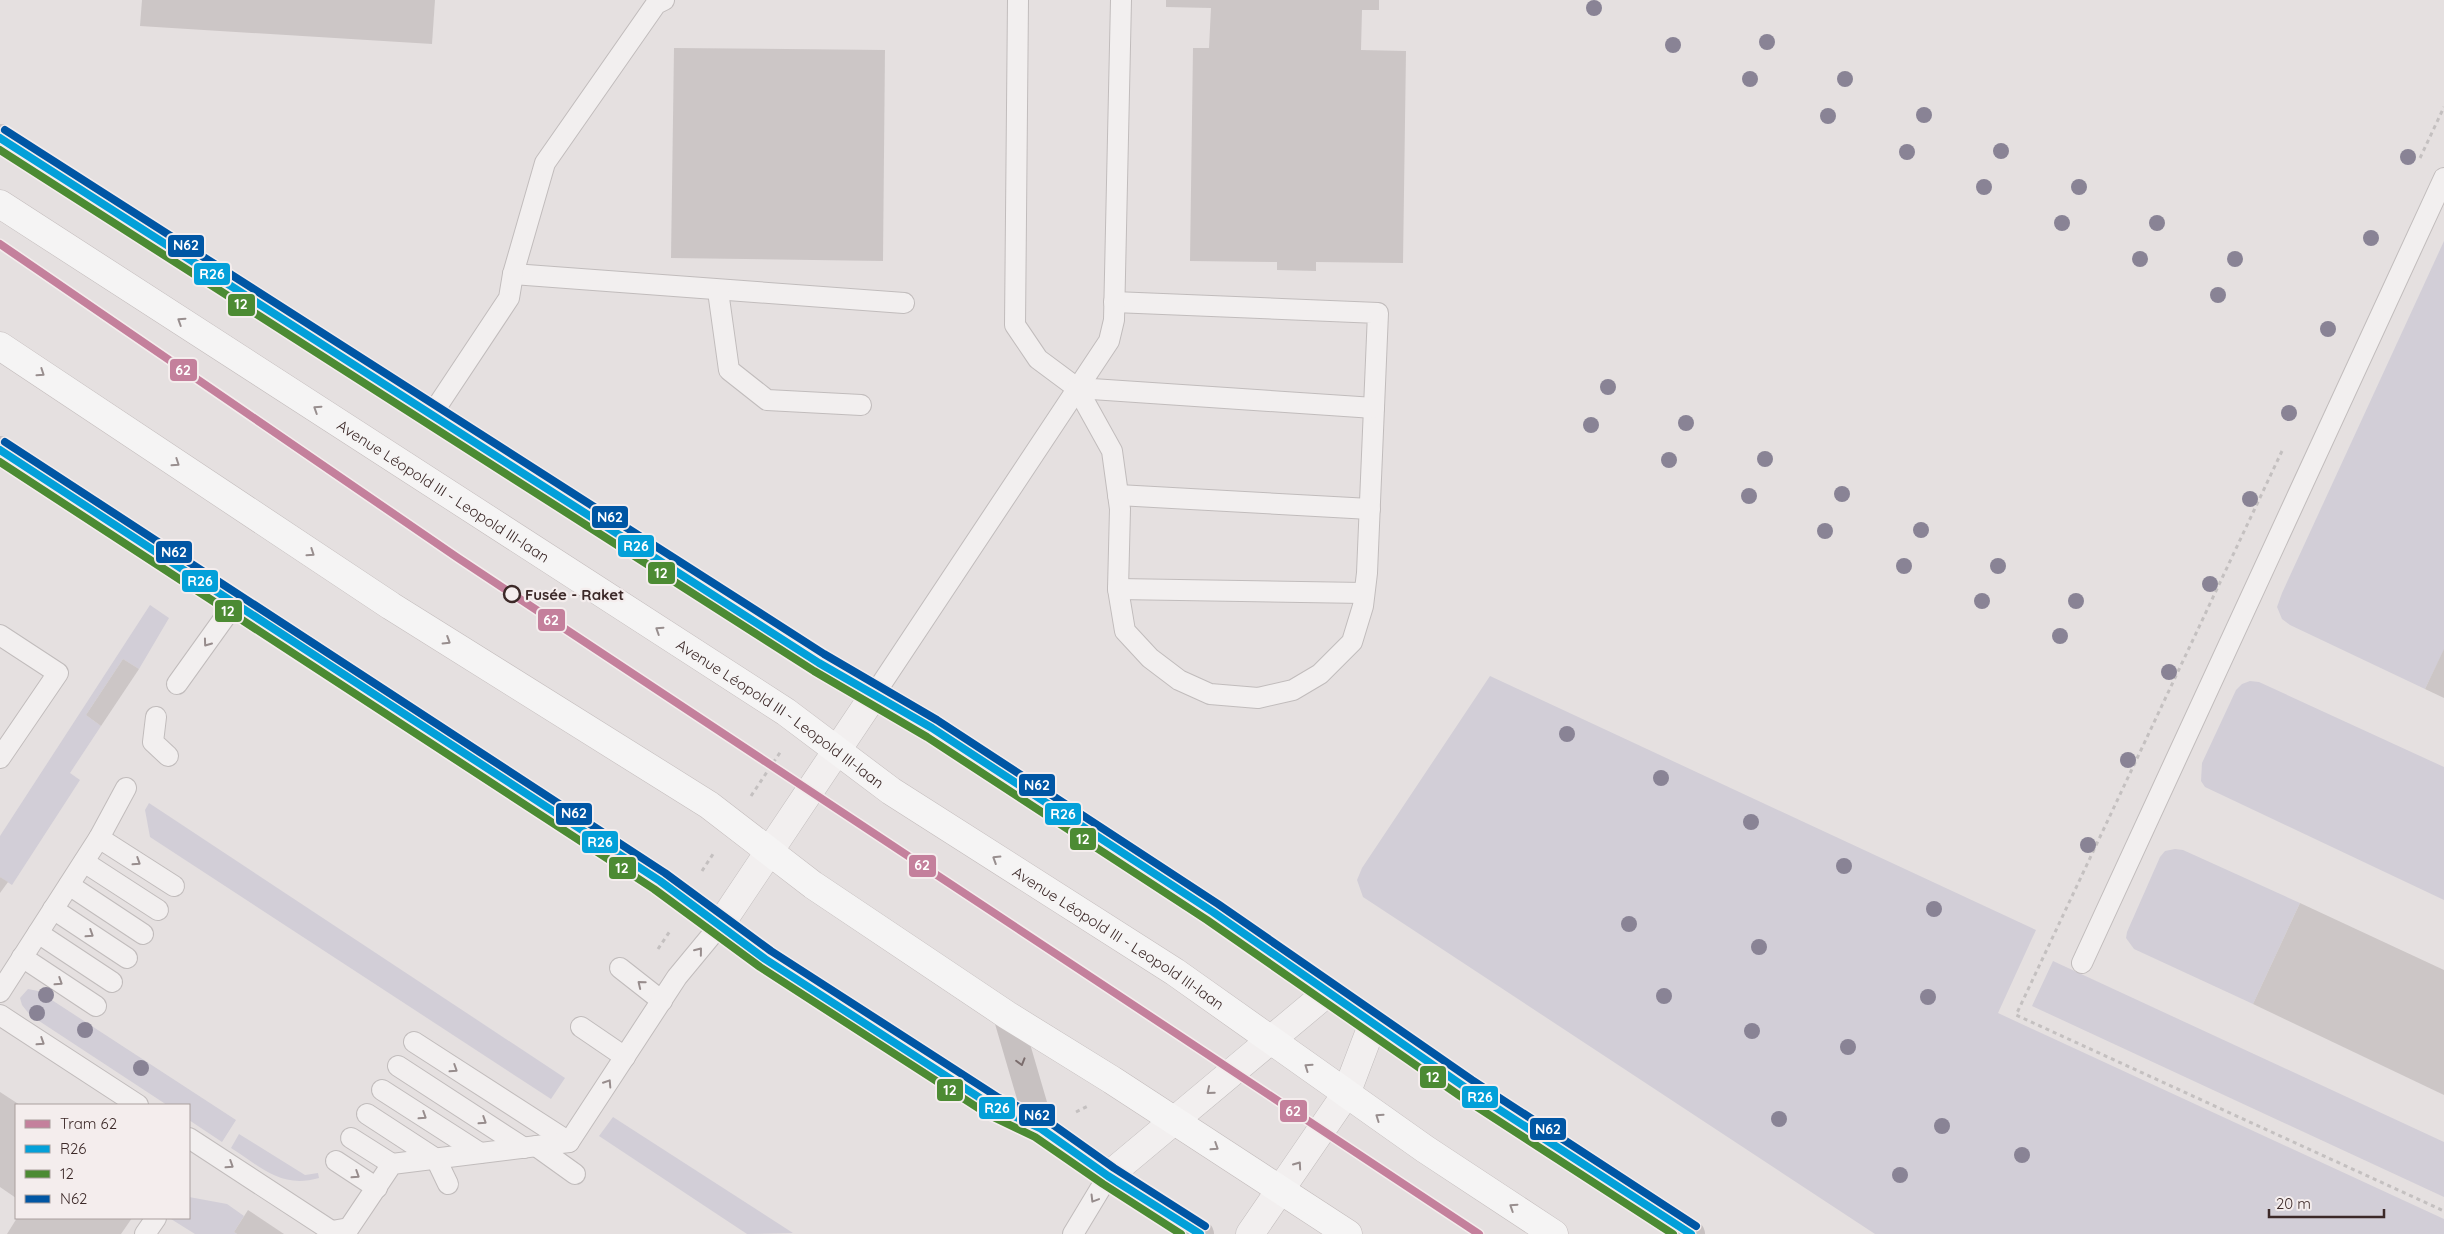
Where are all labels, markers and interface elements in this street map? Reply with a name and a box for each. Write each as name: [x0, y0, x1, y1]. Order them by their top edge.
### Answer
line badge: N62: [167, 234, 205, 258]
text: N62: [173, 236, 199, 254]
line badge: R26: [193, 262, 231, 286]
text: R26: [199, 265, 225, 283]
line badge: 12: [227, 293, 256, 317]
text: 12: [234, 295, 248, 313]
one-way arrow: [177, 317, 186, 327]
line badge: 62: [169, 358, 198, 382]
text: 62: [175, 361, 191, 379]
one-way arrow: [35, 366, 44, 376]
one-way arrow: [313, 406, 323, 415]
street label: Avenue Léopold III - Leopold III-laan: [334, 415, 553, 566]
one-way arrow: [170, 457, 179, 466]
line badge: N62: [591, 505, 629, 529]
text: N62: [597, 508, 623, 526]
line badge: R26: [617, 534, 655, 558]
text: R26: [623, 537, 649, 555]
line badge: N62: [155, 540, 193, 564]
text: N62: [161, 543, 187, 561]
one-way arrow: [305, 547, 315, 556]
line badge: 12: [647, 561, 676, 585]
text: 12: [654, 564, 668, 582]
line badge: R26: [181, 569, 219, 593]
text: R26: [187, 572, 213, 590]
marker: Fusée - Raket: [503, 585, 521, 603]
place label: Fusée - Raket: [525, 585, 624, 604]
line badge: 12: [214, 599, 243, 623]
text: 12: [221, 602, 235, 620]
line badge: 62: [537, 608, 566, 632]
text: 62: [543, 611, 559, 629]
one-way arrow: [656, 627, 665, 637]
street label: Avenue Léopold III - Leopold III-laan: [673, 634, 888, 792]
one-way arrow: [442, 635, 451, 645]
one-way arrow: [204, 637, 212, 646]
line badge: N62: [1018, 773, 1056, 797]
text: N62: [1024, 776, 1050, 794]
line badge: N62: [555, 802, 593, 826]
line badge: R26: [1044, 802, 1082, 826]
text: N62: [561, 804, 587, 822]
text: R26: [1050, 805, 1076, 823]
line badge: 12: [1069, 827, 1097, 851]
line badge: R26: [581, 830, 619, 854]
text: 12: [1076, 830, 1090, 848]
text: R26: [587, 833, 613, 851]
line badge: 62: [908, 854, 937, 878]
one-way arrow: [993, 855, 1002, 865]
one-way arrow: [131, 856, 140, 865]
line badge: 12: [608, 856, 637, 880]
text: 62: [914, 856, 930, 874]
text: 12: [615, 859, 629, 877]
street label: Avenue Léopold III - Leopold III-laan: [1009, 862, 1228, 1013]
one-way arrow: [85, 927, 94, 937]
one-way arrow: [693, 948, 701, 957]
one-way arrow: [54, 975, 63, 985]
one-way arrow: [638, 982, 647, 990]
one-way arrow: [35, 1035, 44, 1045]
one-way arrow: [1015, 1057, 1025, 1066]
one-way arrow: [449, 1063, 458, 1072]
one-way arrow: [1305, 1064, 1314, 1073]
line badge: 12: [1419, 1065, 1447, 1089]
text: 12: [1426, 1068, 1440, 1086]
line badge: 12: [936, 1078, 964, 1102]
one-way arrow: [602, 1080, 612, 1089]
text: 12: [943, 1081, 957, 1099]
one-way arrow: [1207, 1085, 1216, 1094]
line badge: R26: [1461, 1085, 1499, 1109]
text: R26: [1467, 1088, 1493, 1106]
line badge: R26: [978, 1096, 1016, 1120]
text: R26: [984, 1099, 1010, 1117]
line badge: 62: [1279, 1099, 1308, 1123]
text: 62: [1285, 1102, 1301, 1120]
line badge: N62: [1018, 1103, 1056, 1127]
legend: [15, 1104, 190, 1219]
text: N62: [1024, 1106, 1050, 1124]
one-way arrow: [418, 1110, 427, 1119]
text: Tram 62: [60, 1114, 117, 1133]
one-way arrow: [1375, 1114, 1385, 1123]
one-way arrow: [477, 1115, 486, 1124]
line badge: N62: [1529, 1117, 1567, 1141]
text: N62: [1535, 1120, 1561, 1138]
text: R26: [60, 1139, 86, 1158]
one-way arrow: [1209, 1141, 1219, 1150]
one-way arrow: [224, 1159, 233, 1168]
one-way arrow: [1292, 1161, 1301, 1171]
text: 12: [60, 1164, 74, 1183]
one-way arrow: [351, 1169, 360, 1178]
scale bar: [2269, 1186, 2384, 1218]
text: N62: [60, 1189, 87, 1208]
one-way arrow: [1091, 1193, 1101, 1202]
text: 20 m: [2276, 1194, 2311, 1213]
one-way arrow: [1510, 1204, 1519, 1213]

